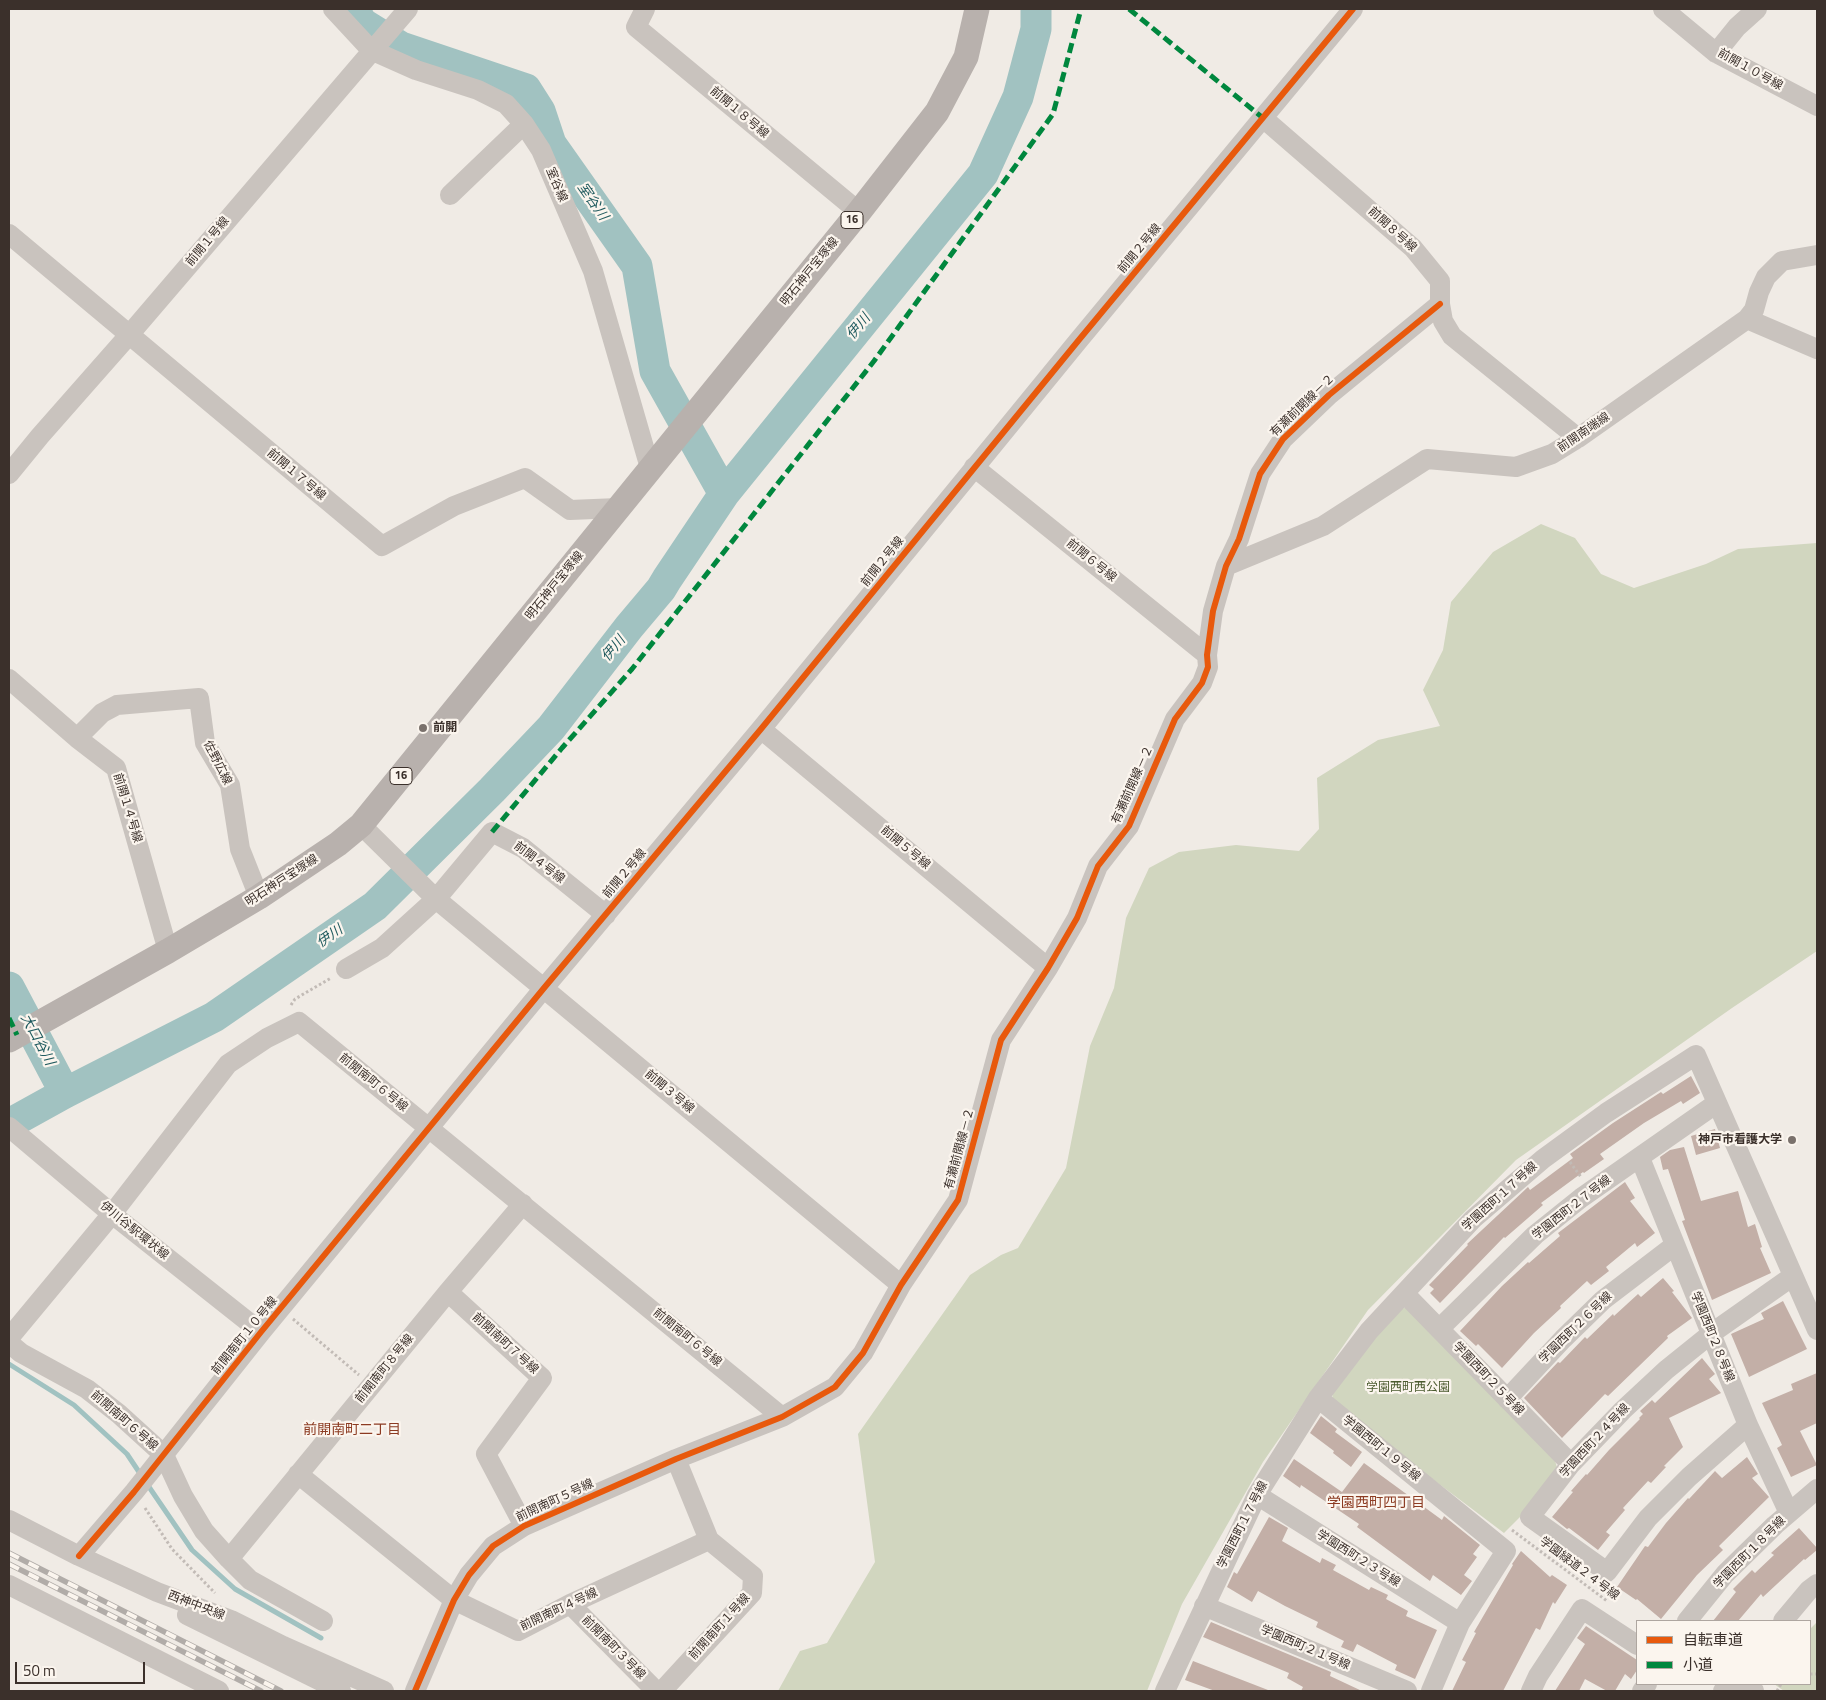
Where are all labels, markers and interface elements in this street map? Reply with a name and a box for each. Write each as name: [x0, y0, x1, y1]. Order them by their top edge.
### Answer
street label: 前開１０号線: [1715, 46, 1785, 94]
street label: 前開１８号線: [707, 84, 771, 142]
street label: 室谷線: [542, 166, 570, 204]
water label: 室谷川: [573, 180, 611, 224]
street label: 前開８号線: [1365, 205, 1419, 255]
road number: 16: [841, 212, 863, 228]
street label: 前開１号線: [183, 214, 233, 270]
street label: 前開２号線: [1115, 221, 1165, 277]
street label: 明石神戸宝塚線: [778, 235, 842, 309]
water label: 伊川: [844, 311, 874, 343]
street label: 有瀬前開線－２: [1268, 372, 1338, 440]
street label: 前開南端線: [1555, 410, 1613, 456]
street label: 前開１７号線: [264, 446, 328, 504]
street label: 前開２号線: [859, 534, 907, 590]
street label: 前開６号線: [1063, 537, 1119, 585]
street label: 明石神戸宝塚線: [523, 549, 587, 623]
water label: 伊川: [599, 633, 629, 665]
place label: 前開: [433, 721, 457, 735]
marker: 前開: [417, 722, 429, 734]
street label: 佐野広線: [200, 738, 234, 788]
street label: 有瀬前開線－２: [1109, 744, 1157, 826]
road number: 16: [390, 768, 412, 784]
street label: 前開１４号線: [110, 771, 144, 845]
street label: 前開５号線: [877, 823, 933, 873]
street label: 前開４号線: [511, 839, 567, 887]
street label: 前開２号線: [600, 846, 650, 902]
street label: 明石神戸宝塚線: [243, 852, 321, 910]
water label: 伊川: [314, 922, 346, 952]
water label: 大口谷川: [16, 1011, 58, 1069]
street label: 前開南町６号線: [336, 1051, 410, 1115]
street label: 前開３号線: [641, 1067, 697, 1117]
street label: 有瀬前開線－２: [942, 1107, 978, 1191]
place label: 神戸市看護大学: [1698, 1133, 1782, 1147]
marker: 神戸市看護大学: [1786, 1134, 1798, 1146]
street label: 学園西町１７号線: [1460, 1160, 1540, 1234]
street label: 学園西町２７号線: [1530, 1173, 1614, 1243]
street label: 伊川谷駅環状線: [97, 1199, 171, 1263]
street label: 学園西町２６号線: [1536, 1289, 1616, 1367]
street label: 学園西町２８号線: [1687, 1290, 1737, 1384]
street label: 前開南町１０号線: [209, 1294, 281, 1378]
street label: 前開南町６号線: [650, 1306, 724, 1370]
street label: 前開南町７号線: [469, 1311, 541, 1377]
street label: 前開南町８号線: [353, 1332, 417, 1406]
street label: 学園西町２５号線: [1449, 1339, 1527, 1419]
park label: 学園西町西公園: [1366, 1381, 1450, 1395]
street label: 前開南町６号線: [88, 1388, 160, 1454]
street label: 学園西町２４号線: [1557, 1401, 1633, 1481]
street label: 学園西町１９号線: [1339, 1413, 1423, 1485]
district label: 前開南町二丁目: [303, 1423, 401, 1439]
street label: 前開南町５号線: [514, 1477, 596, 1525]
street label: 学園西町１７号線: [1215, 1479, 1271, 1571]
district label: 学園西町四丁目: [1327, 1496, 1425, 1512]
street label: 学園西町１８号線: [1711, 1514, 1789, 1592]
street label: 学園西町２３号線: [1313, 1527, 1403, 1591]
street label: 学園緑道２４号線: [1536, 1534, 1622, 1604]
street label: 前開南町４号線: [518, 1586, 600, 1634]
street label: 西神中央線: [165, 1589, 227, 1623]
street label: 前開南町１号線: [687, 1591, 753, 1663]
street label: 前開南町３号線: [578, 1613, 648, 1683]
legend: [1636, 1620, 1811, 1685]
street label: 学園西町２１号線: [1258, 1623, 1352, 1673]
text: 自転車道: [1683, 1628, 1743, 1651]
scale bar: [18, 1652, 148, 1684]
text: 小道: [1683, 1653, 1713, 1676]
text: 50 m: [23, 1659, 56, 1682]

